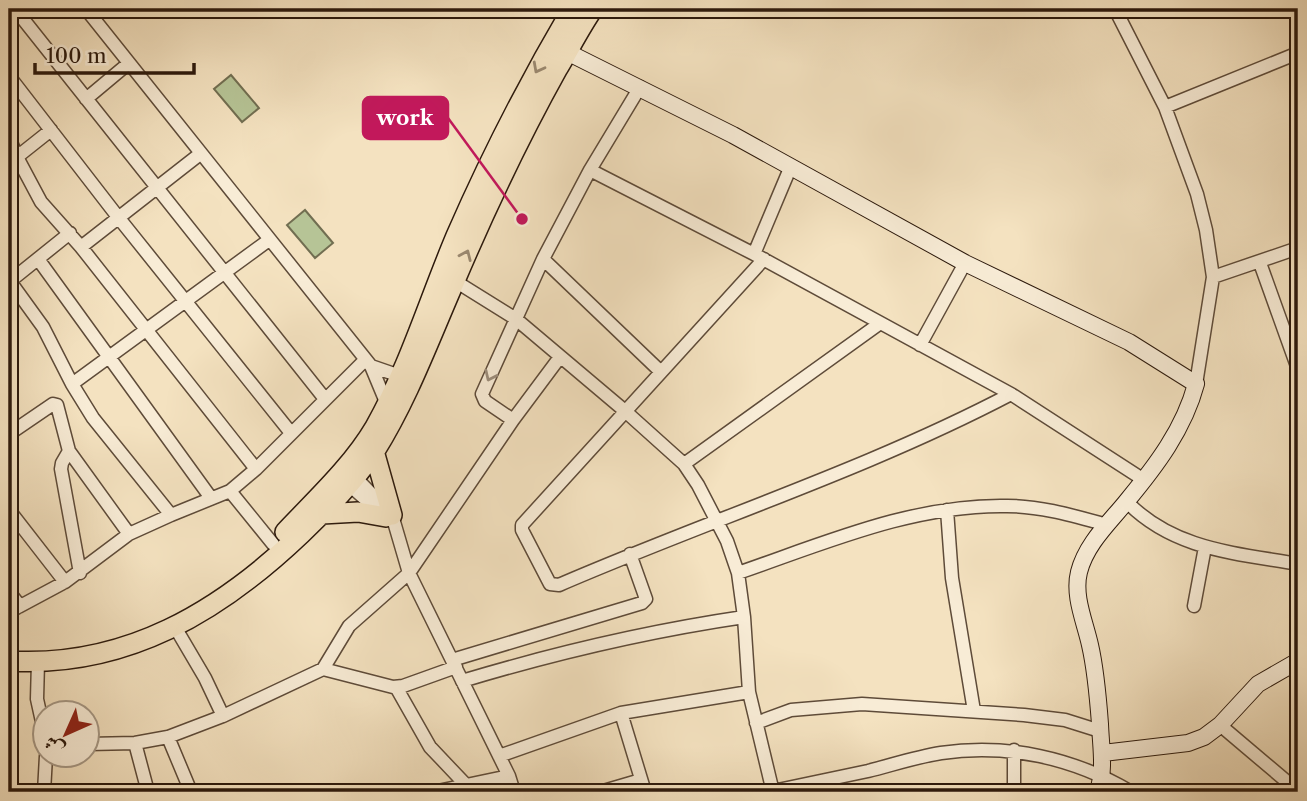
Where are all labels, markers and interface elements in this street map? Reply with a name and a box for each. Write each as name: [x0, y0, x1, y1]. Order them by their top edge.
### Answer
scale bar: [35, 32, 194, 76]
text: 100 m: [46, 43, 107, 68]
one-way arrow: [533, 61, 546, 73]
callout: work: [363, 97, 448, 139]
text: work: [376, 105, 435, 130]
one-way arrow: [458, 250, 472, 262]
one-way arrow: [484, 369, 498, 381]
north arrow: [32, 700, 102, 770]
text: ش: [40, 731, 69, 760]

